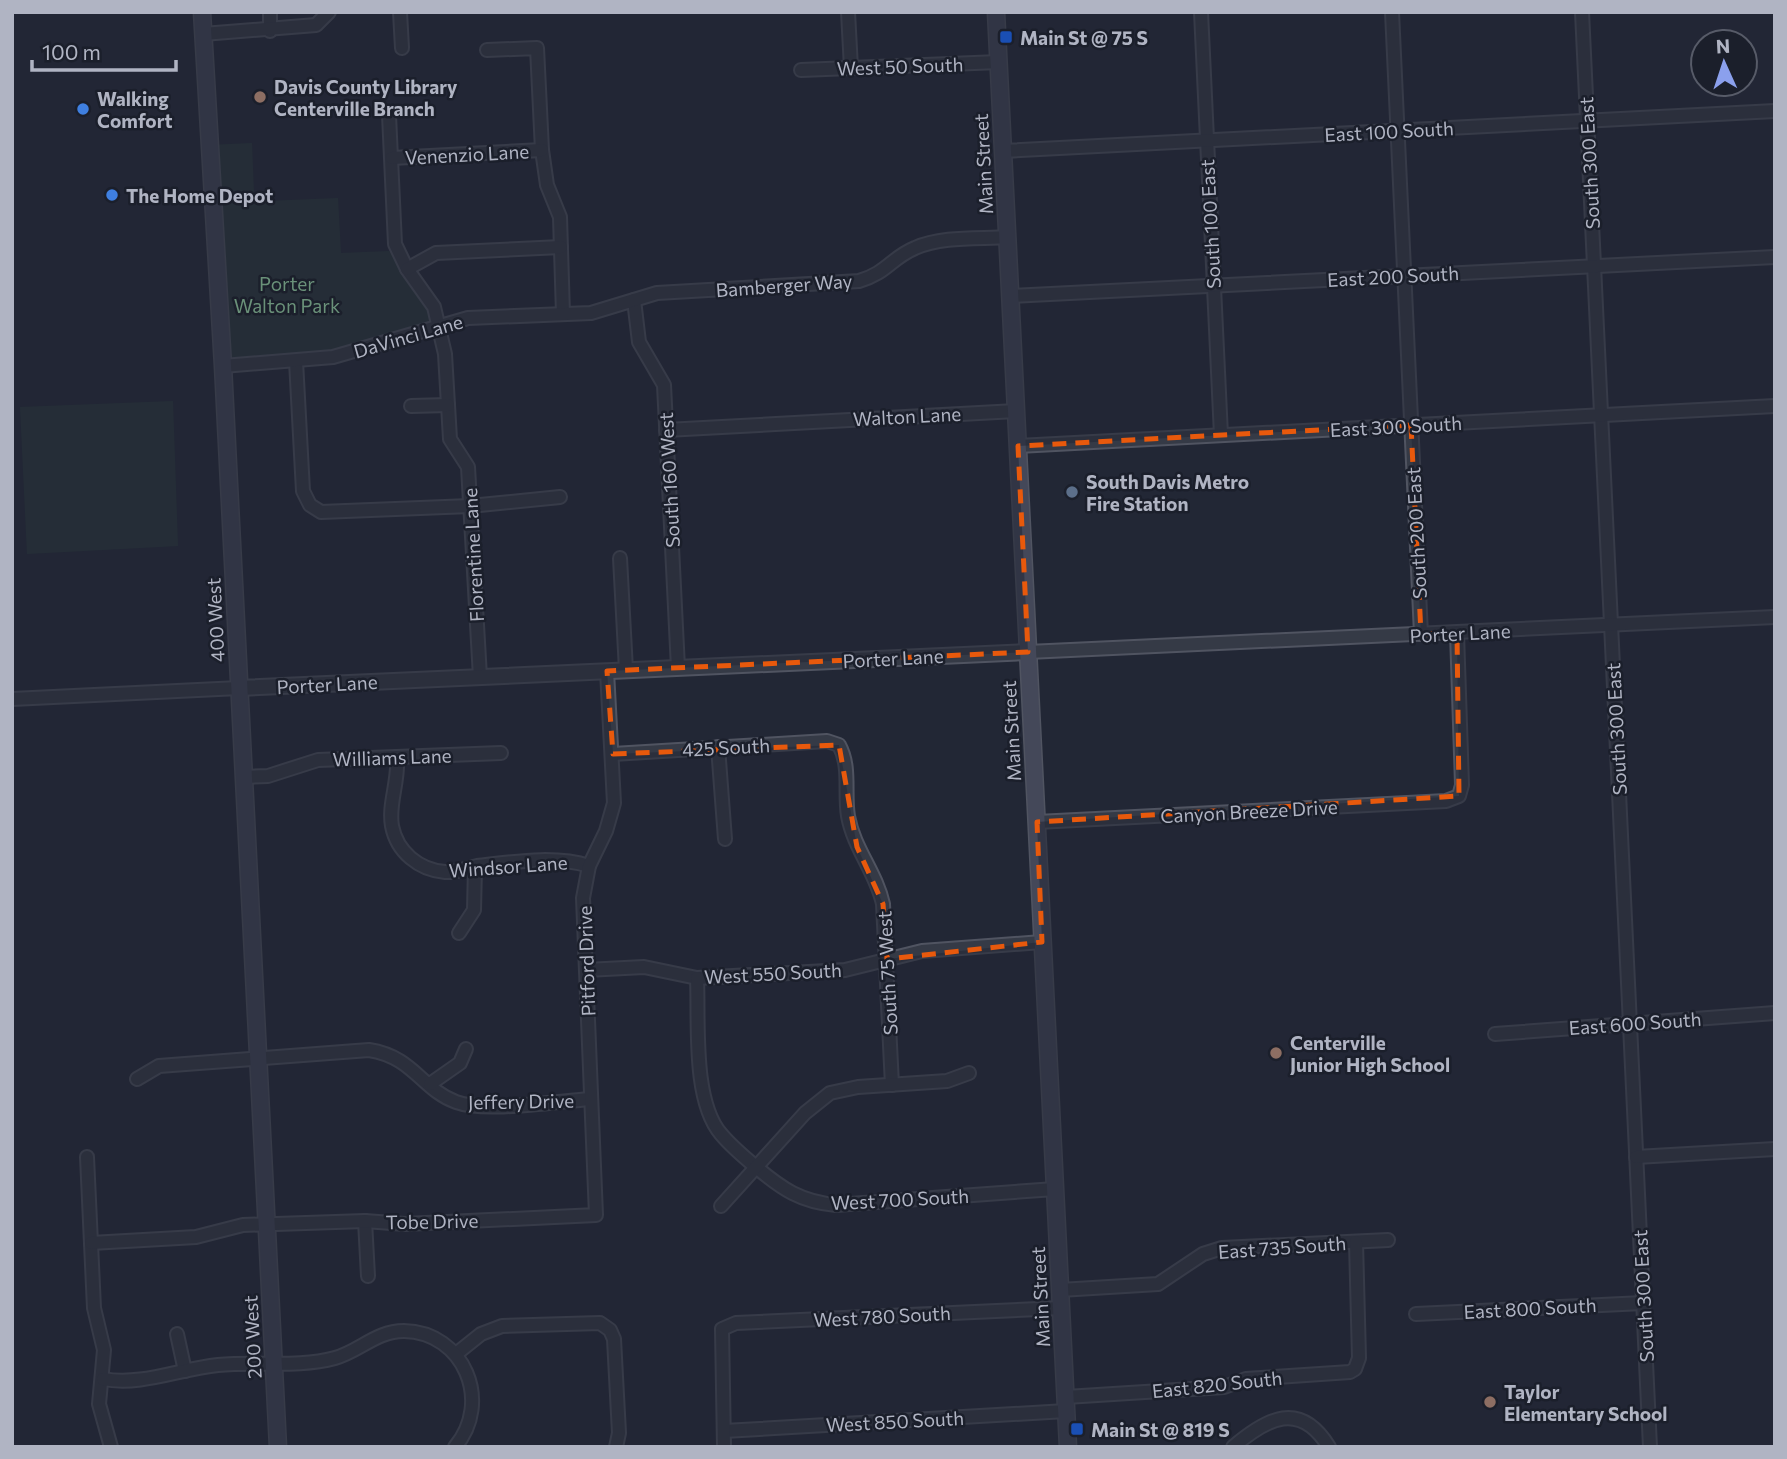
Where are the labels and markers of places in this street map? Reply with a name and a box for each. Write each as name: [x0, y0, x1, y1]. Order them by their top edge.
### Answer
place label: Main St @ 75 S: [1020, 26, 1148, 49]
marker: Main St @ 75 S: [998, 29, 1014, 45]
place label: Davis County Library Centerville Branch: [274, 75, 458, 120]
place label: Walking Comfort: [97, 87, 173, 132]
marker: Davis County Library Centerville Branch: [252, 89, 268, 105]
marker: Walking Comfort: [75, 101, 91, 117]
place label: The Home Depot: [126, 184, 273, 207]
marker: The Home Depot: [104, 187, 120, 203]
place label: South Davis Metro Fire Station: [1086, 470, 1249, 515]
marker: South Davis Metro Fire Station: [1064, 484, 1080, 500]
place label: Centerville Junior High School: [1290, 1031, 1450, 1076]
marker: Centerville Junior High School: [1268, 1045, 1284, 1061]
place label: Taylor Elementary School: [1504, 1380, 1668, 1425]
marker: Taylor Elementary School: [1482, 1394, 1498, 1410]
place label: Main St @ 819 S: [1091, 1418, 1230, 1441]
marker: Main St @ 819 S: [1069, 1421, 1085, 1437]

